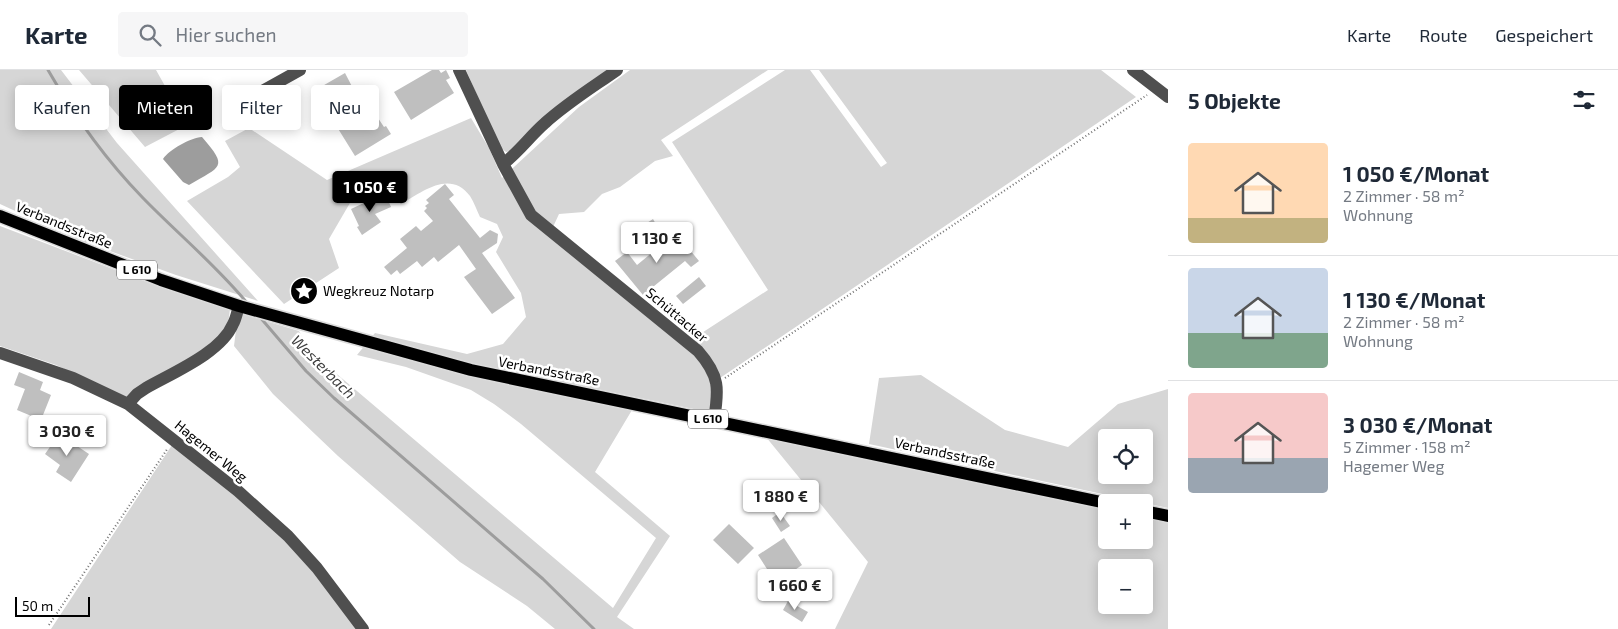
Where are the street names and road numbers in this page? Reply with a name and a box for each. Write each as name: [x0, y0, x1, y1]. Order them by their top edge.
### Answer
street label: Verbandsstraße: [13, 197, 115, 252]
road number: L 610: [117, 260, 157, 280]
street label: Schüttacker: [643, 284, 712, 346]
street label: Verbandsstraße: [497, 352, 601, 389]
road number: L 610: [688, 409, 728, 428]
street label: Hagemer Weg: [171, 416, 251, 485]
street label: Verbandsstraße: [893, 434, 997, 472]

